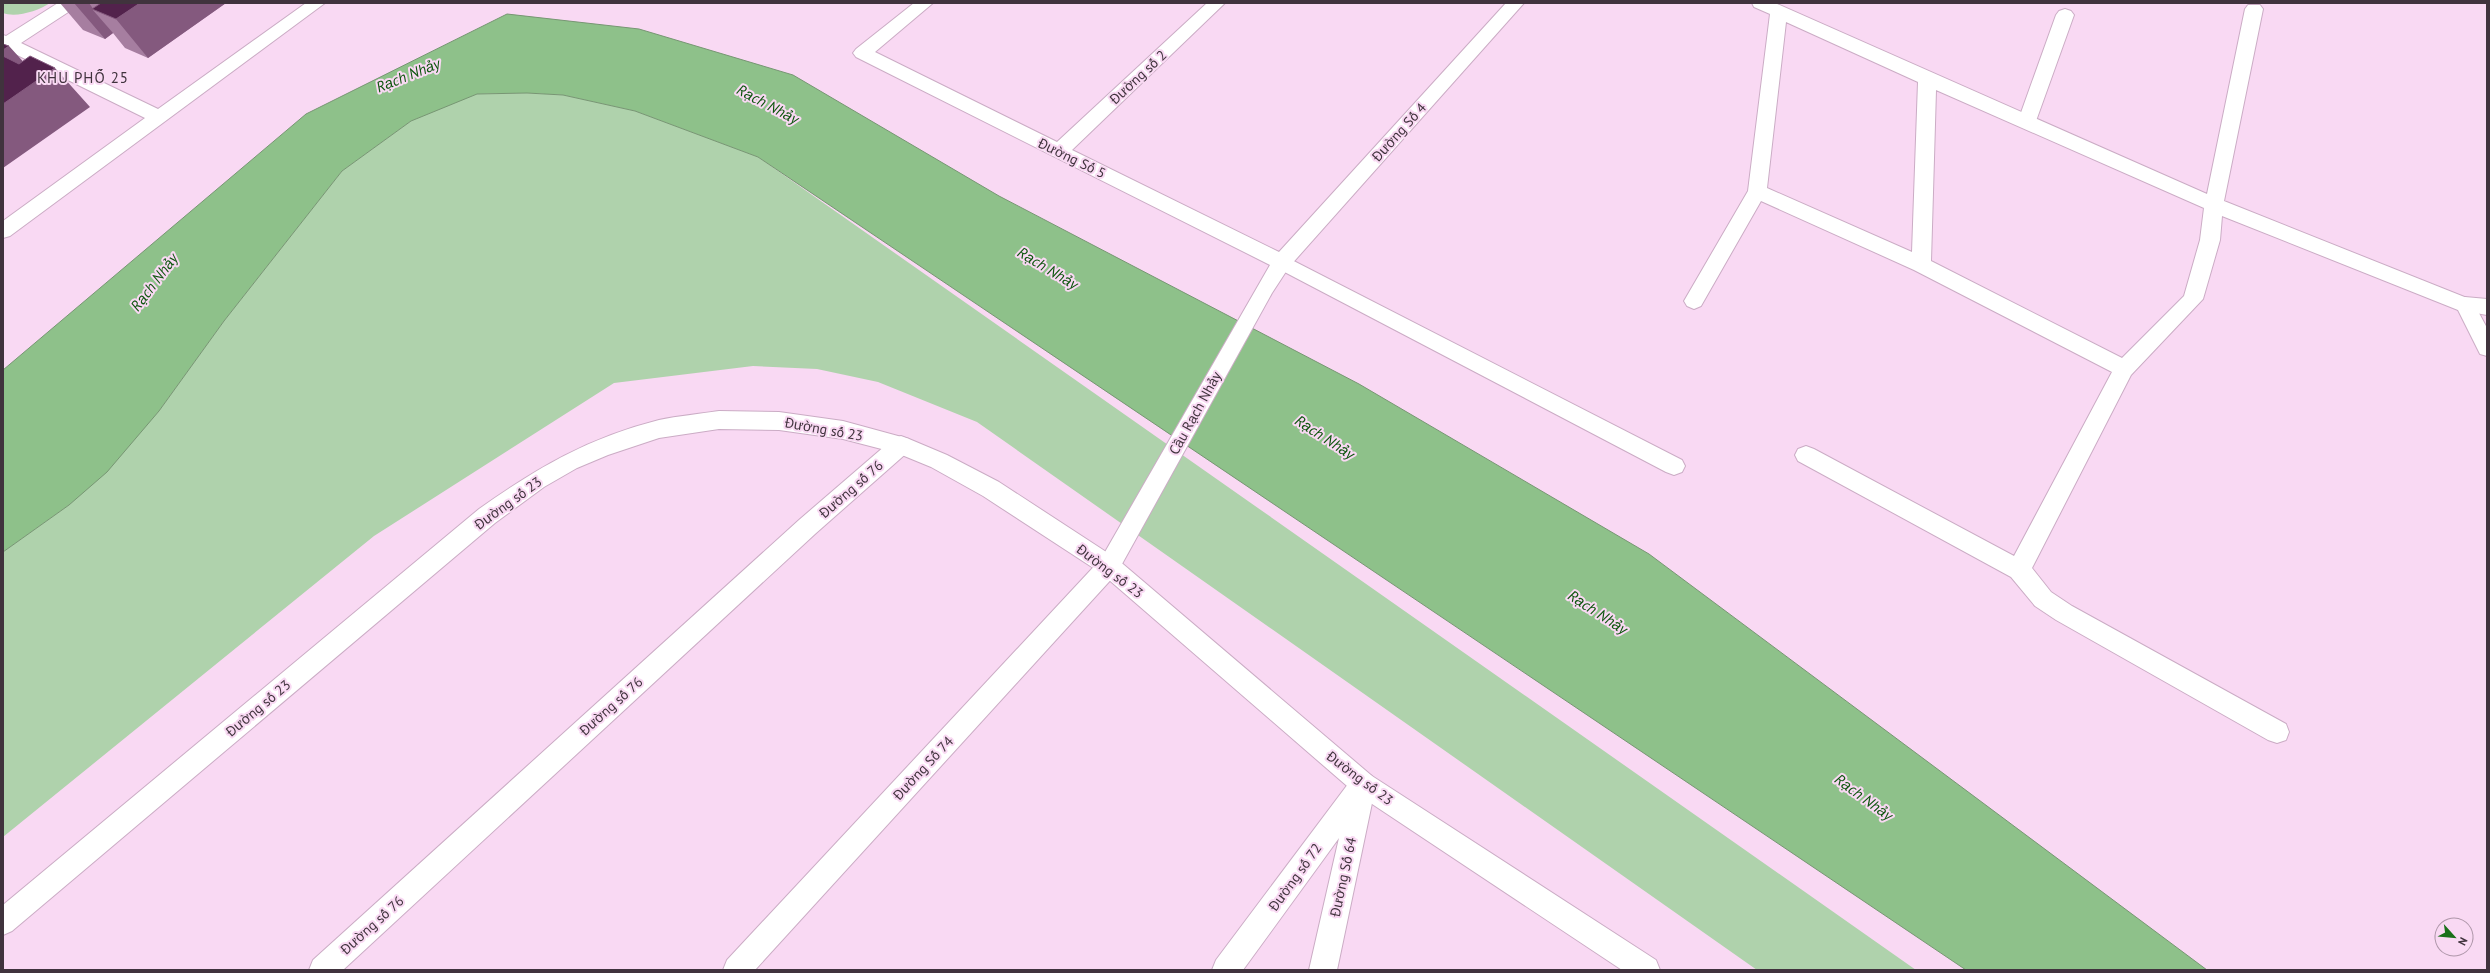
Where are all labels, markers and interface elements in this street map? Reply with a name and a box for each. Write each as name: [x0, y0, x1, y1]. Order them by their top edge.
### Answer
street label: Đường số 2: [1105, 46, 1170, 109]
water label: Rạch Nhảy: [373, 53, 444, 96]
district label: KHU PHỐ 25: [37, 68, 129, 87]
water label: Rạch Nhảy: [734, 80, 804, 129]
street label: Đường Số 4: [1367, 99, 1430, 166]
street label: Đường Số 5: [1034, 133, 1109, 182]
water label: Rạch Nhảy: [1014, 242, 1083, 294]
water label: Rạch Nhảy: [126, 248, 183, 315]
street label: Cầu Rạch Nhảy: [1165, 368, 1225, 458]
water label: Rạch Nhảy: [1291, 411, 1360, 464]
street label: Đường số 23: [783, 413, 865, 445]
street label: Đường số 76: [815, 456, 887, 522]
street label: Đường số 23: [470, 472, 545, 534]
street label: Đường số 23: [1072, 539, 1147, 602]
water label: Rạch Nhảy: [1564, 586, 1633, 639]
street label: Đường số 76: [575, 673, 646, 740]
street label: Đường số 23: [221, 676, 294, 741]
street label: Đường Số 74: [888, 732, 957, 804]
street label: Đường số 23: [1322, 746, 1397, 809]
water label: Rạch Nhảy: [1831, 769, 1898, 825]
street label: Đường Số 64: [1326, 835, 1360, 919]
street label: Đường số 72: [1264, 840, 1326, 915]
street label: Đường số 76: [336, 892, 407, 959]
north arrow: [2434, 917, 2474, 957]
text: N: [2455, 935, 2471, 948]

